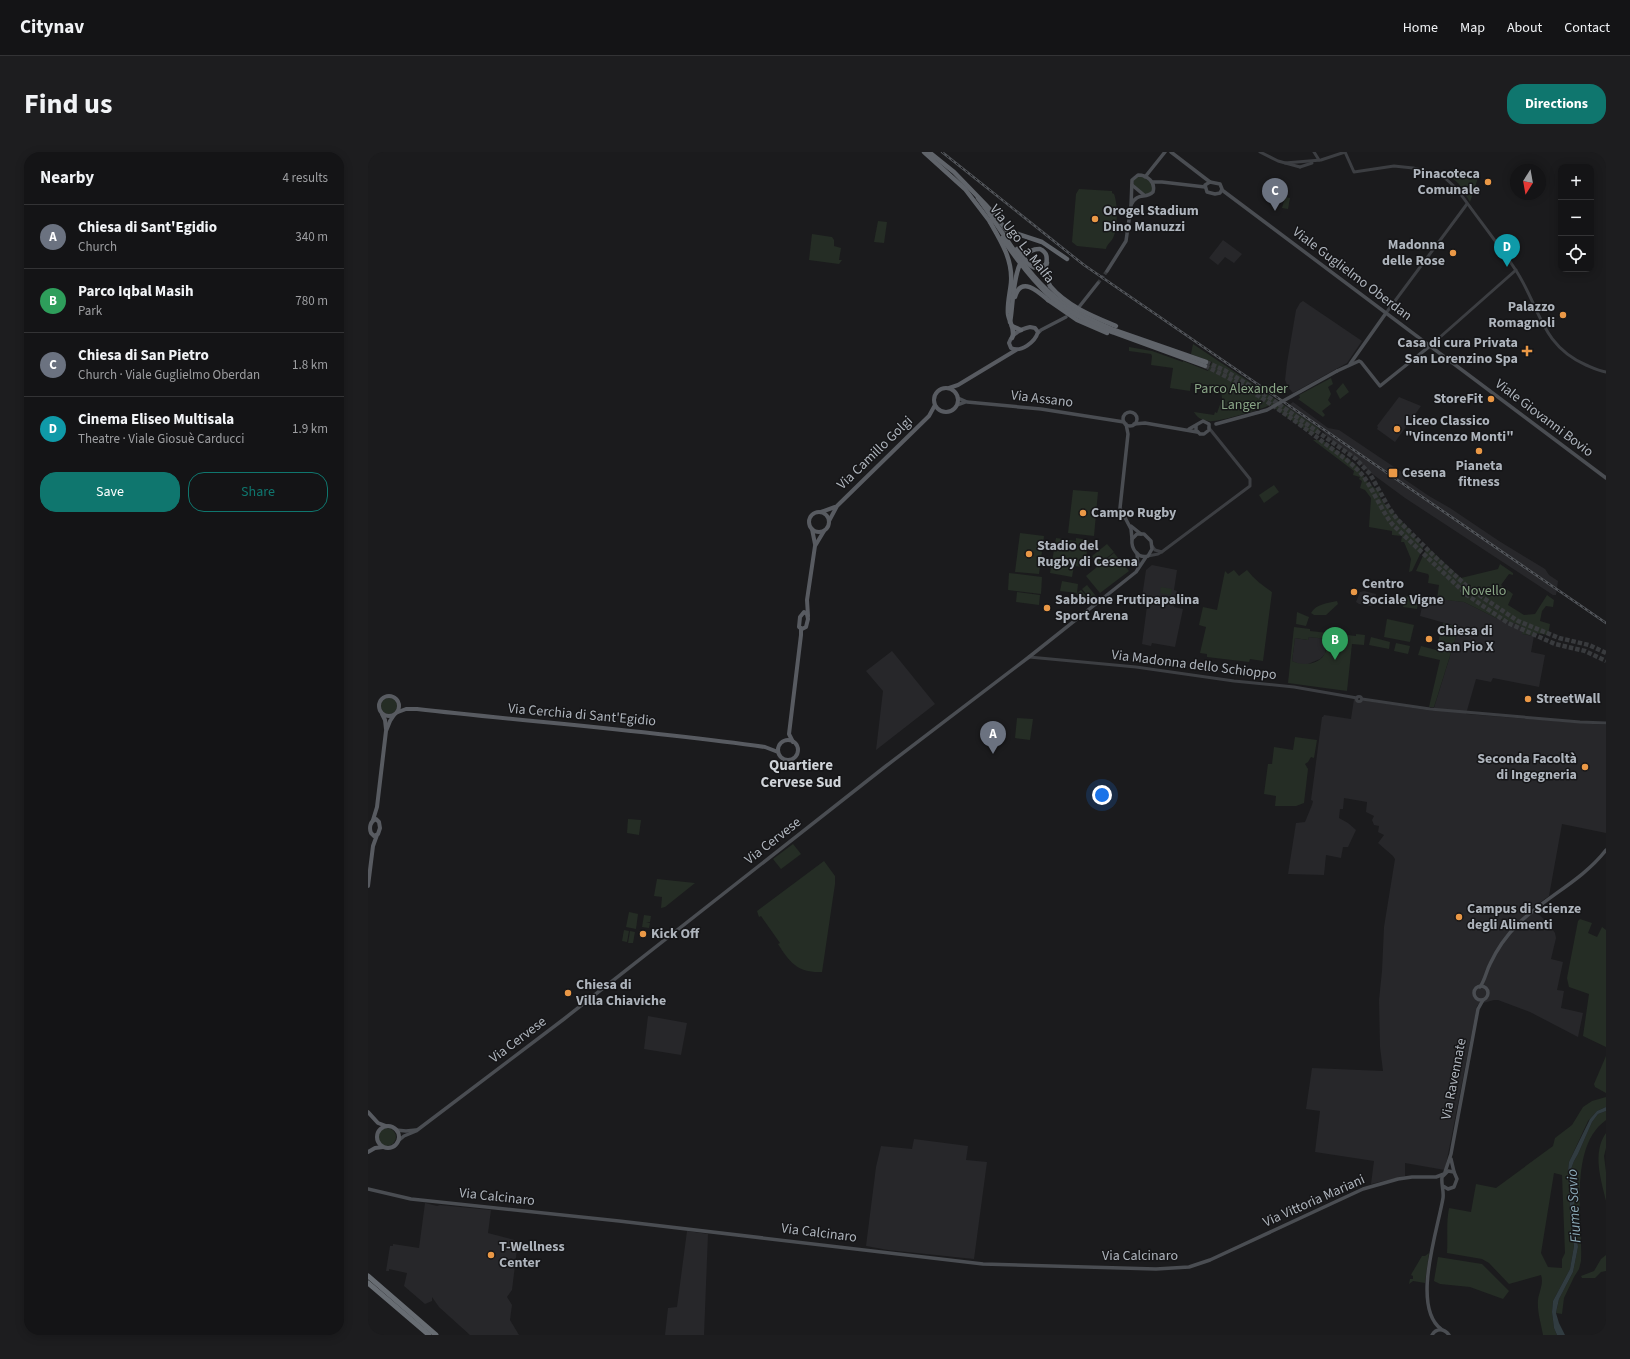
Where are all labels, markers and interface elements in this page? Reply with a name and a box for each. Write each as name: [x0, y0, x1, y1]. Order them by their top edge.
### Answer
text: Citynav: [20, 14, 84, 41]
text: Home: [1403, 18, 1438, 38]
text: Map: [1460, 18, 1485, 38]
text: About: [1507, 18, 1542, 38]
text: Contact: [1564, 18, 1610, 38]
text: Find us: [24, 84, 112, 124]
button: Directions: [1507, 84, 1606, 124]
place label: Pinacoteca Comunale: [1413, 164, 1480, 200]
north arrow: [1510, 164, 1546, 200]
map controls: [1558, 164, 1594, 272]
button: +: [1558, 164, 1594, 200]
text: Nearby: [40, 166, 94, 190]
text: 4 results: [283, 169, 328, 187]
marker: Pinacoteca Comunale: [1483, 177, 1493, 187]
pin: C: [1262, 178, 1288, 211]
street label: Via Ugo La Malfa: [985, 200, 1059, 288]
button: −: [1558, 200, 1594, 236]
place label: Orogel Stadium Dino Manuzzi: [1103, 201, 1199, 237]
marker: Orogel Stadium Dino Manuzzi: [1090, 214, 1100, 224]
text: Chiesa di Sant'Egidio: [78, 217, 217, 238]
street label: Viale Guglielmo Oberdan: [1288, 222, 1416, 326]
text: A: [49, 228, 57, 246]
text: 340 m: [295, 228, 328, 246]
pin: D: [1494, 234, 1520, 267]
place label: Madonna delle Rose: [1382, 235, 1445, 271]
button: locate: [1558, 236, 1594, 272]
text: Church: [78, 238, 117, 256]
marker: Madonna delle Rose: [1448, 248, 1458, 258]
text: Parco Iqbal Masih: [78, 281, 194, 302]
text: B: [49, 292, 57, 310]
text: 780 m: [295, 292, 328, 310]
place label: Palazzo Romagnoli: [1488, 297, 1555, 333]
text: Park: [78, 302, 102, 320]
marker: Palazzo Romagnoli: [1558, 310, 1568, 320]
place label: Casa di cura Privata San Lorenzino Spa: [1397, 333, 1518, 369]
text: Chiesa di San Pietro: [78, 345, 209, 366]
marker: Casa di cura Privata San Lorenzino Spa: [1521, 345, 1533, 357]
text: C: [49, 356, 57, 374]
text: 1.8 km: [292, 356, 328, 374]
text: Church · Viale Guglielmo Oberdan: [78, 366, 260, 384]
street label: Viale Giovanni Bovio: [1491, 374, 1597, 462]
park label: Parco Alexander Langer: [1194, 379, 1288, 415]
street label: Via Assano: [1010, 385, 1074, 413]
place label: StoreFit: [1433, 389, 1484, 409]
marker: StoreFit: [1486, 394, 1496, 404]
text: Cinema Eliseo Multisala: [78, 409, 234, 430]
place label: Liceo Classico "Vincenzo Monti": [1405, 411, 1514, 447]
street label: Via Camillo Golgi: [833, 412, 917, 494]
text: D: [49, 420, 57, 438]
text: 1.9 km: [292, 420, 328, 438]
marker: Liceo Classico "Vincenzo Monti": [1392, 424, 1402, 434]
text: Theatre · Viale Giosuè Carducci: [78, 430, 244, 448]
marker: Pianeta fitness: [1474, 446, 1484, 456]
place label: Pianeta fitness: [1455, 456, 1503, 492]
place label: Cesena: [1402, 463, 1446, 483]
marker: Cesena: [1387, 467, 1399, 479]
button: Save: [40, 472, 180, 512]
button: Share: [188, 472, 328, 512]
place label: Campo Rugby: [1091, 503, 1177, 523]
marker: Campo Rugby: [1078, 508, 1088, 518]
place label: Stadio del Rugby di Cesena: [1037, 536, 1138, 572]
marker: Stadio del Rugby di Cesena: [1024, 549, 1034, 559]
place label: Centro Sociale Vigne: [1362, 574, 1444, 610]
park label: Novello: [1462, 581, 1506, 601]
marker: Centro Sociale Vigne: [1349, 587, 1359, 597]
place label: Sabbione Frutipapalina Sport Arena: [1055, 590, 1199, 626]
marker: Sabbione Frutipapalina Sport Arena: [1042, 603, 1052, 613]
place label: Chiesa di San Pio X: [1437, 621, 1494, 657]
pin: B: [1322, 627, 1348, 660]
marker: Chiesa di San Pio X: [1424, 634, 1434, 644]
street label: Via Madonna dello Schioppo: [1110, 645, 1278, 685]
place label: StreetWall: [1536, 689, 1601, 709]
marker: StreetWall: [1523, 694, 1533, 704]
street label: Via Cerchia di Sant'Egidio: [507, 699, 657, 731]
pin: A: [980, 721, 1006, 754]
place label: Seconda Facoltà di Ingegneria: [1477, 749, 1577, 785]
district label: Quartiere Cervese Sud: [761, 755, 841, 793]
marker: Seconda Facoltà di Ingegneria: [1580, 762, 1590, 772]
your location: [1092, 785, 1112, 805]
street label: Via Cervese: [740, 812, 806, 869]
place label: Campus di Scienze degli Alimenti: [1467, 899, 1581, 935]
marker: Campus di Scienze degli Alimenti: [1454, 912, 1464, 922]
place label: Kick Off: [651, 924, 700, 944]
marker: Kick Off: [638, 929, 648, 939]
place label: Chiesa di Villa Chiaviche: [575, 975, 666, 1011]
marker: Chiesa di Villa Chiaviche: [563, 988, 573, 998]
street label: Via Cervese: [485, 1012, 551, 1068]
street label: Via Ravennate: [1436, 1037, 1472, 1121]
water label: Fiume Savio: [1562, 1168, 1586, 1244]
street label: Via Vittoria Mariani: [1260, 1170, 1368, 1232]
street label: Via Calcinaro: [458, 1183, 536, 1211]
street label: Via Calcinaro: [780, 1218, 858, 1248]
place label: T-Wellness Center: [499, 1237, 565, 1273]
street label: Via Calcinaro: [1102, 1246, 1178, 1266]
marker: T-Wellness Center: [486, 1250, 496, 1260]

